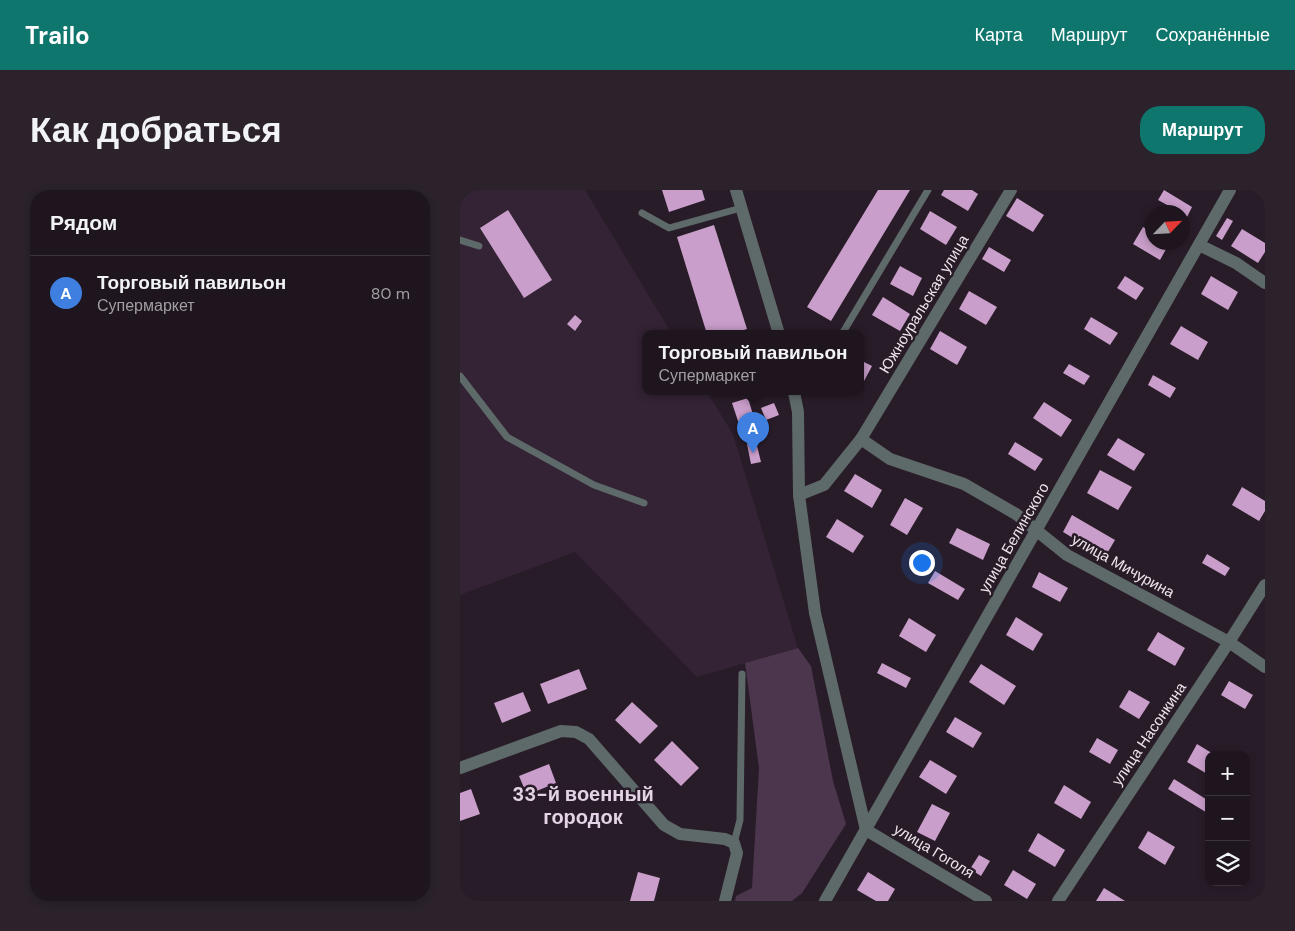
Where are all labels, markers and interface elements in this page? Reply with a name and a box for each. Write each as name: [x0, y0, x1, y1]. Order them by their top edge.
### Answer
text: Trailo: [25, 20, 90, 51]
text: Карта: [975, 23, 1023, 47]
text: Маршрут: [1051, 23, 1127, 47]
text: Сохранённые: [1155, 23, 1270, 47]
button: Маршрут: [1140, 106, 1265, 154]
text: Как добраться: [30, 107, 282, 153]
north arrow: [1145, 205, 1190, 250]
text: Рядом: [50, 209, 117, 237]
street label: Южноуральская улица: [875, 230, 974, 377]
text: Торговый павильон: [97, 270, 286, 295]
text: A: [60, 283, 72, 304]
text: 80 m: [371, 283, 410, 304]
text: Супермаркет: [97, 295, 195, 316]
popup: [642, 330, 864, 395]
text: Торговый павильон: [658, 340, 848, 365]
text: Супермаркет: [658, 365, 756, 386]
pin: A: [737, 412, 769, 453]
street label: улица Белинского: [974, 479, 1054, 597]
street label: улица Мичурина: [1068, 529, 1179, 603]
your location: [909, 550, 935, 576]
street label: улица Насонкина: [1107, 678, 1191, 789]
map controls: [1205, 751, 1250, 886]
button: +: [1205, 751, 1250, 796]
district label: 33-й военный городок: [512, 781, 654, 830]
button: −: [1205, 796, 1250, 841]
street label: улица Гоголя: [890, 819, 978, 883]
button: layers: [1205, 841, 1250, 886]

